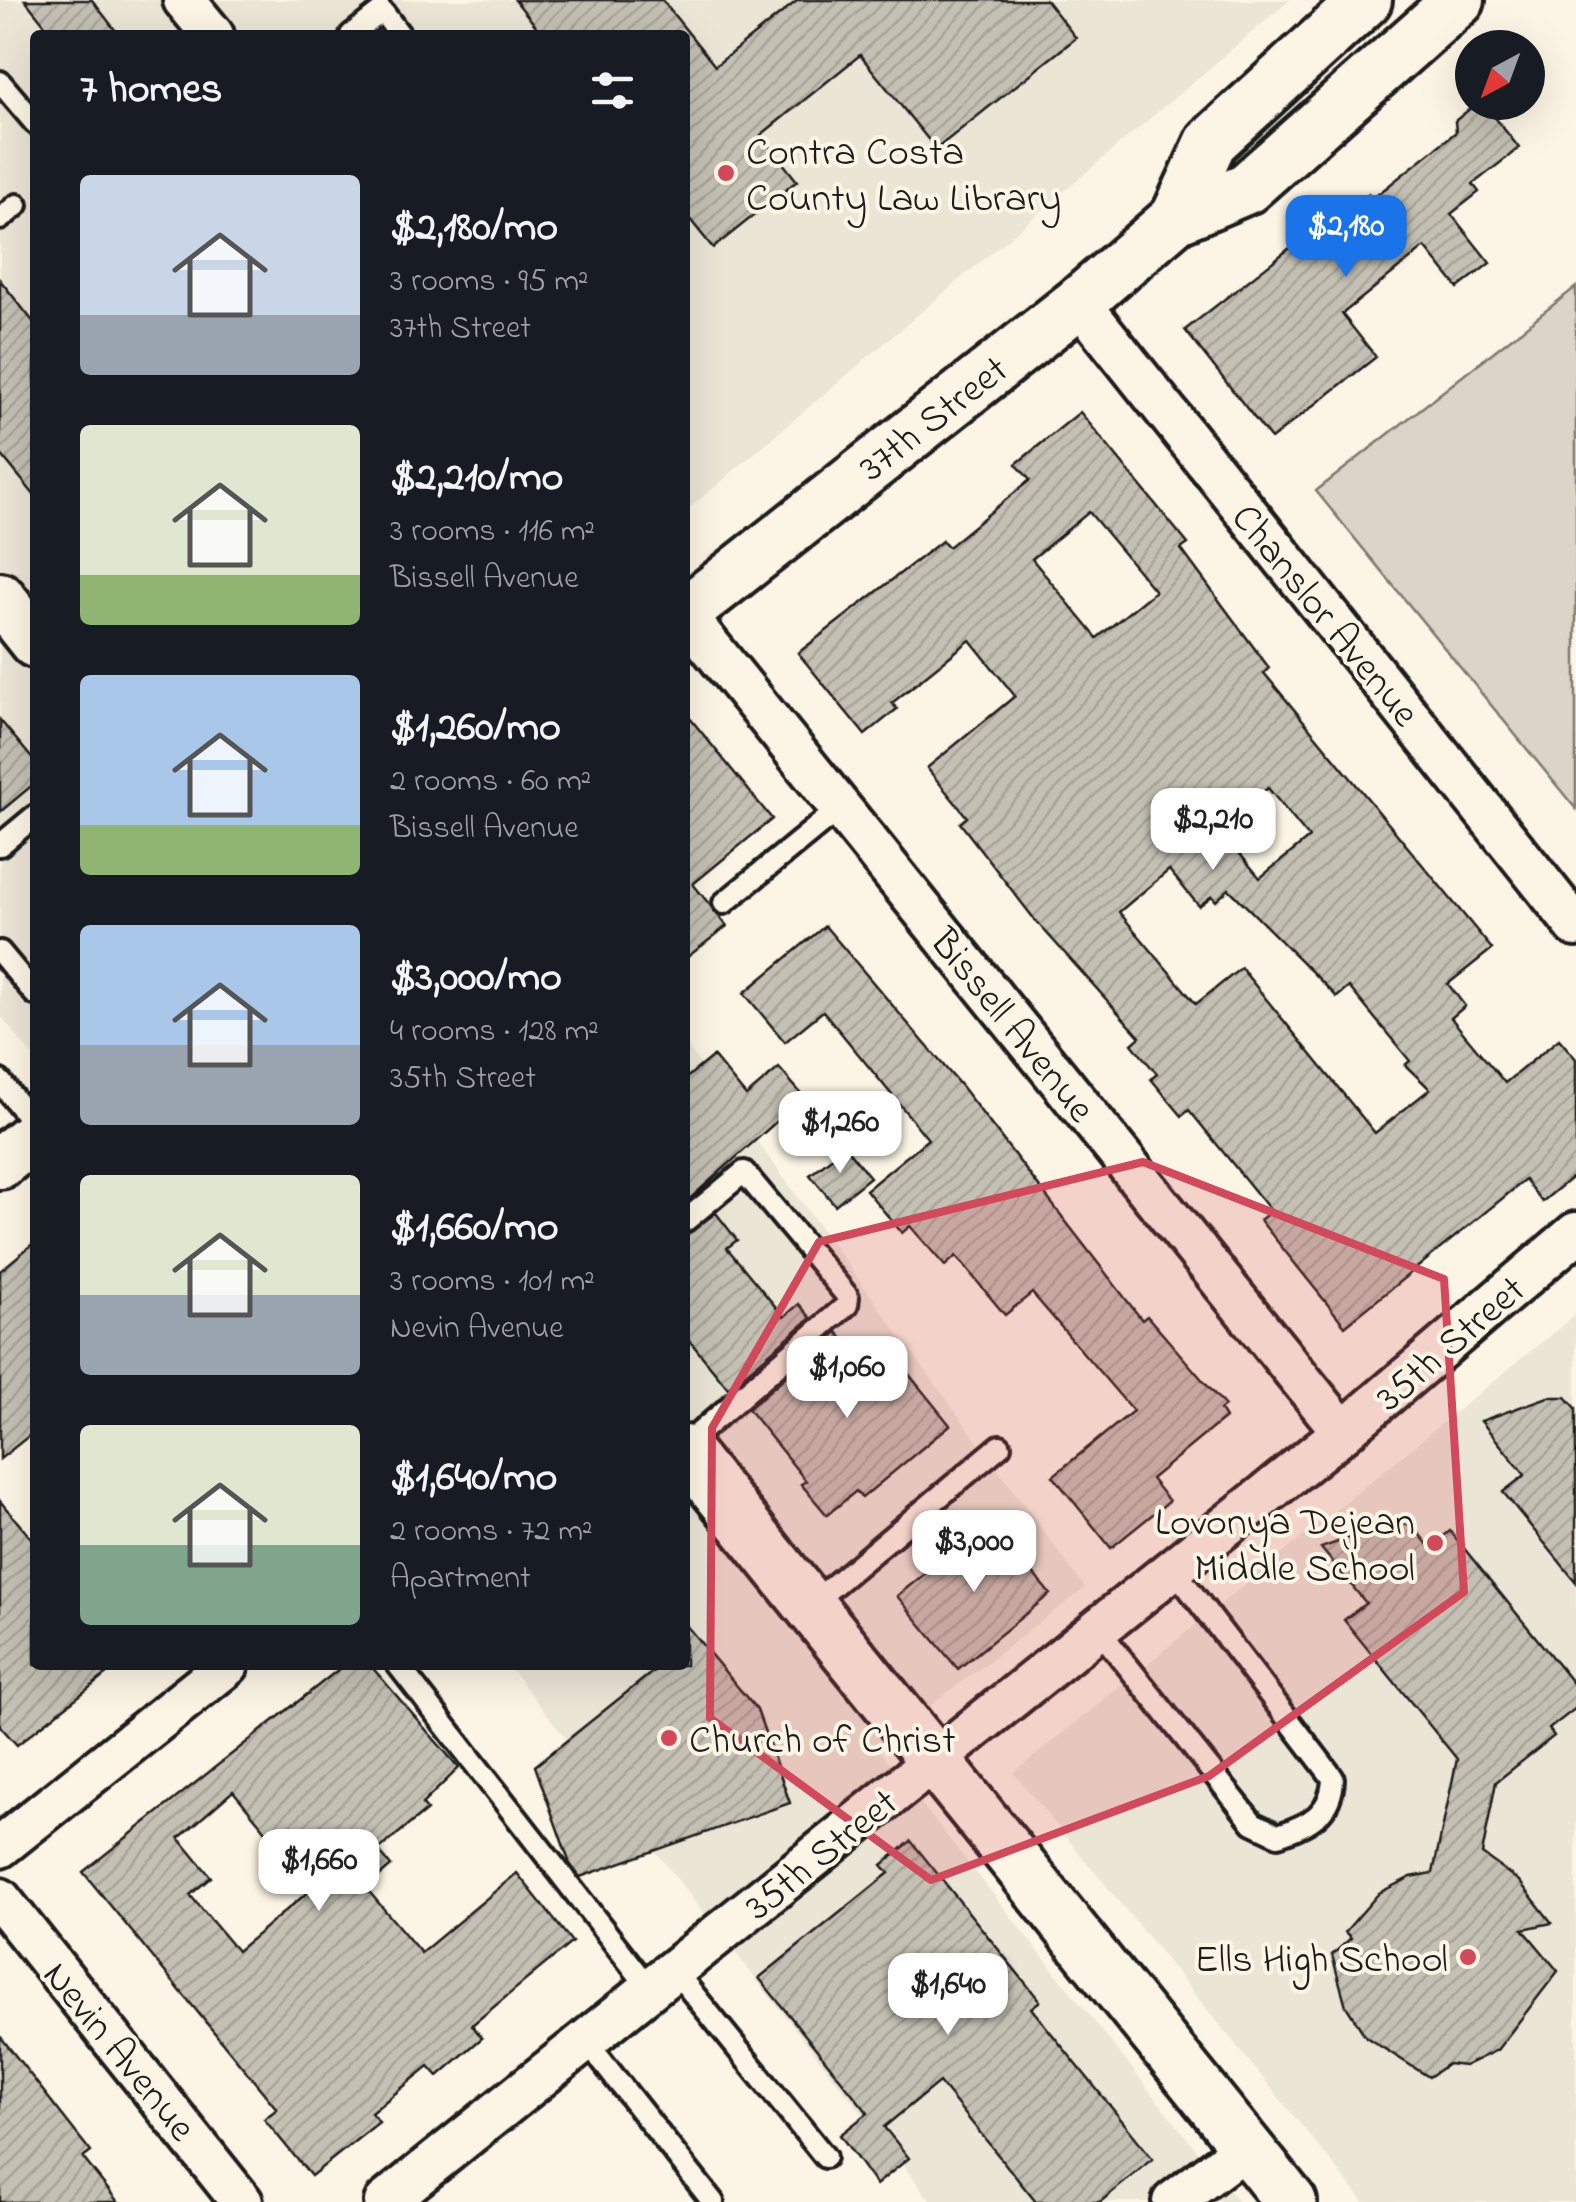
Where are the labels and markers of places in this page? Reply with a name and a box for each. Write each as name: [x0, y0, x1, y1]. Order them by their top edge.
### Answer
place label: Contra Costa County Law Library: [746, 125, 1061, 230]
marker: Contra Costa County Law Library: [715, 162, 737, 184]
pin: $2,180: [1265, 195, 1427, 280]
pin: $2,210: [1132, 788, 1294, 873]
pin: $1,260: [759, 1091, 921, 1176]
pin: $1,060: [766, 1336, 928, 1421]
place label: Lovonya Dejean Middle School: [1155, 1495, 1415, 1600]
pin: $3,000: [893, 1510, 1055, 1595]
marker: Lovonya Dejean Middle School: [1424, 1532, 1446, 1554]
place label: Church of Christ: [689, 1713, 956, 1772]
marker: Church of Christ: [658, 1727, 680, 1749]
pin: $1,660: [238, 1829, 400, 1914]
place label: Ells High School: [1195, 1932, 1448, 1991]
marker: Ells High School: [1457, 1946, 1479, 1968]
pin: $1,640: [867, 1953, 1029, 2038]

